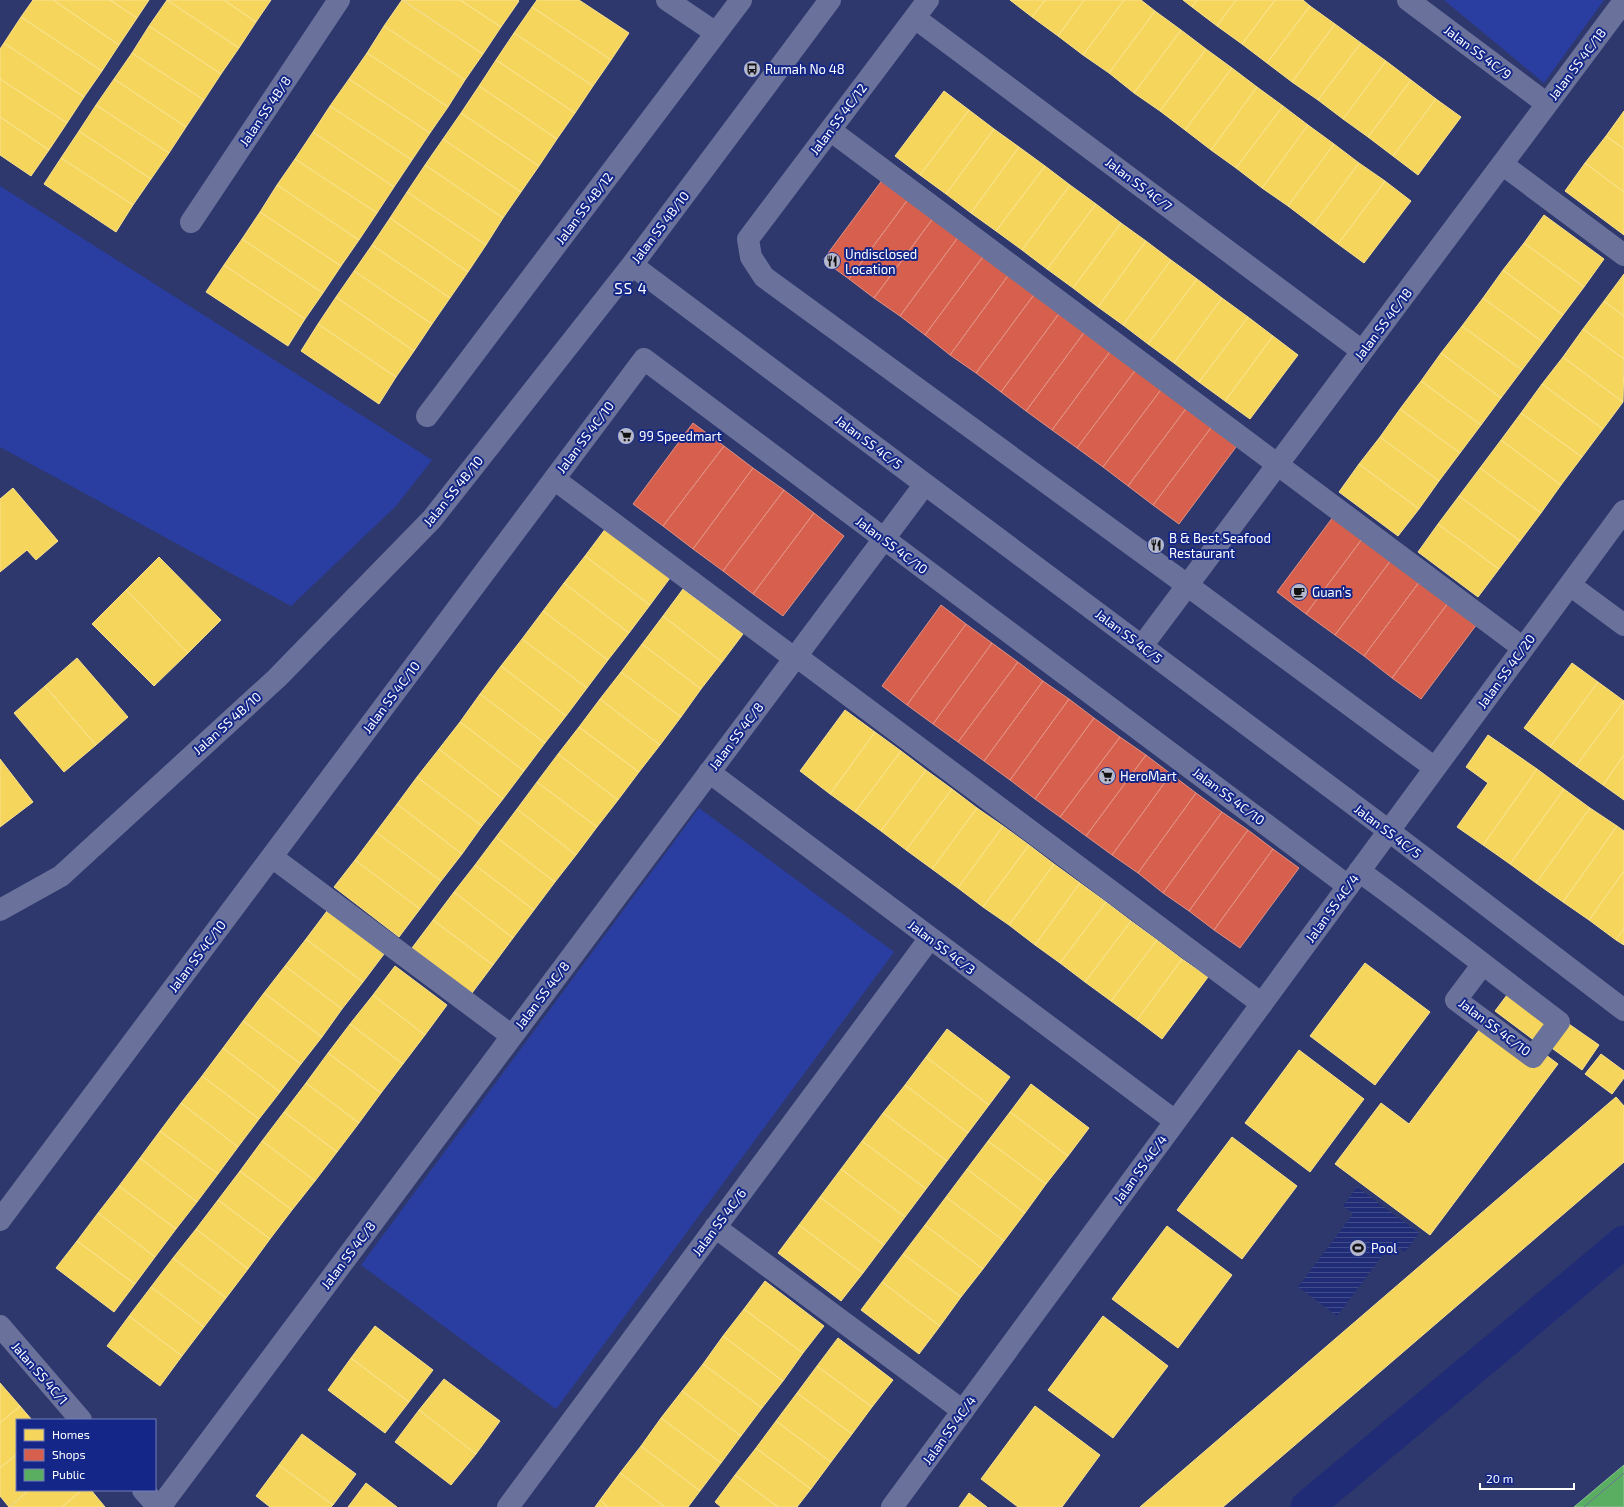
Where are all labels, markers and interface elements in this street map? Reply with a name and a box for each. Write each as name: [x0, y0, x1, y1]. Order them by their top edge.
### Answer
street label: Jalan SS 4C/9: [1441, 22, 1515, 82]
street label: Jalan SS 4C/18: [1545, 25, 1609, 103]
bus stop icon: Rumah No 48: [742, 59, 762, 79]
place label: Rumah No 48: [765, 61, 845, 77]
street label: Jalan SS 4B/8: [236, 73, 294, 149]
street label: Jalan SS 4C/12: [806, 80, 870, 158]
street label: Jalan SS 4C/7: [1103, 154, 1176, 214]
street label: Jalan SS 4B/12: [552, 169, 616, 247]
street label: Jalan SS 4B/10: [628, 188, 692, 266]
place label: Undisclosed Location: [845, 246, 917, 277]
restaurant icon: Undisclosed Location: [822, 251, 842, 271]
district label: SS 4: [614, 279, 648, 297]
street label: Jalan SS 4C/18: [1351, 285, 1415, 363]
street label: Jalan SS 4C/10: [553, 398, 617, 476]
street label: Jalan SS 4C/5: [832, 412, 906, 472]
supermarket icon: 99 Speedmart: [616, 426, 636, 446]
place label: 99 Speedmart: [639, 428, 722, 444]
street label: Jalan SS 4B/10: [420, 452, 486, 530]
street label: Jalan SS 4C/10: [853, 513, 931, 577]
place label: B & Best Seafood Restaurant: [1169, 530, 1271, 561]
restaurant icon: B & Best Seafood Restaurant: [1146, 535, 1166, 555]
cafe icon: Guan's: [1289, 582, 1309, 602]
place label: Guan's: [1312, 584, 1351, 600]
street label: Jalan SS 4C/5: [1092, 606, 1166, 666]
street label: Jalan SS 4C/20: [1474, 631, 1538, 711]
street label: Jalan SS 4C/10: [359, 658, 423, 736]
street label: Jalan SS 4B/10: [190, 688, 264, 758]
street label: Jalan SS 4C/8: [705, 699, 767, 773]
street label: Jalan SS 4C/10: [1190, 764, 1268, 828]
supermarket icon: HeroMart: [1097, 766, 1117, 786]
place label: HeroMart: [1120, 768, 1177, 784]
street label: Jalan SS 4C/5: [1351, 801, 1425, 861]
street label: Jalan SS 4C/4: [1302, 871, 1362, 945]
street label: Jalan SS 4C/10: [165, 917, 229, 995]
street label: Jalan SS 4C/3: [905, 917, 979, 977]
street label: Jalan SS 4C/8: [511, 958, 573, 1032]
street label: Jalan SS 4C/10: [1456, 995, 1534, 1059]
street label: Jalan SS 4C/4: [1110, 1132, 1170, 1206]
street label: Jalan SS 4C/6: [689, 1185, 749, 1259]
street label: Jalan SS 4C/8: [317, 1218, 379, 1292]
sports icon: Pool: [1348, 1238, 1368, 1258]
place label: Pool: [1371, 1240, 1397, 1256]
street label: Jalan SS 4C/1: [8, 1338, 72, 1408]
street label: Jalan SS 4C/4: [919, 1393, 979, 1467]
legend: [16, 1419, 156, 1491]
text: Homes: [52, 1427, 90, 1441]
text: Shops: [52, 1447, 86, 1461]
scale bar: [1480, 1465, 1574, 1491]
text: Public: [52, 1467, 85, 1481]
text: 20 m: [1486, 1471, 1513, 1485]

